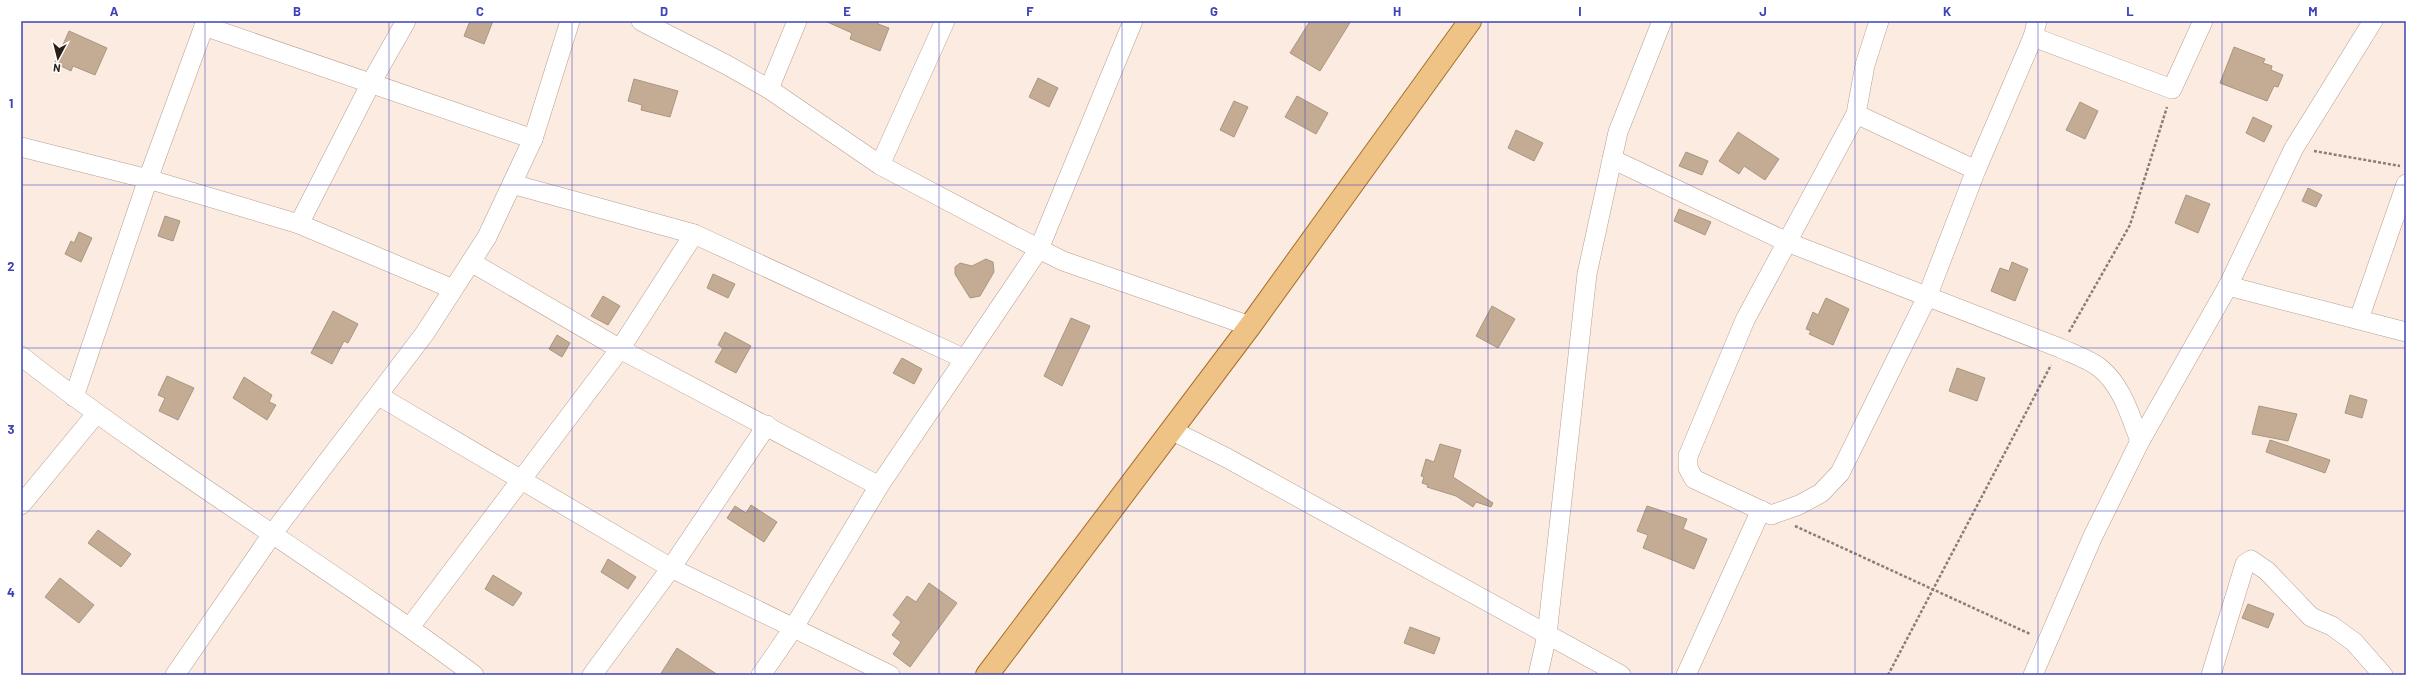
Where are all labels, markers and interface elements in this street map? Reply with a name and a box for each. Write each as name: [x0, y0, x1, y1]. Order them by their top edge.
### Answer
text: A: [110, 3, 119, 19]
text: B: [293, 3, 301, 19]
text: C: [476, 3, 484, 19]
text: D: [660, 3, 668, 19]
text: E: [843, 3, 851, 19]
text: F: [1026, 3, 1034, 19]
text: G: [1210, 3, 1218, 19]
text: H: [1393, 3, 1401, 19]
text: I: [1578, 3, 1582, 19]
text: J: [1759, 3, 1767, 19]
text: K: [1943, 3, 1951, 19]
text: L: [2126, 3, 2134, 19]
text: M: [2308, 3, 2318, 19]
north arrow: [38, 38, 78, 78]
text: N: [52, 62, 61, 75]
text: 1: [9, 95, 13, 111]
text: 2: [7, 258, 15, 274]
text: 3: [7, 421, 15, 437]
text: 4: [7, 584, 15, 600]

